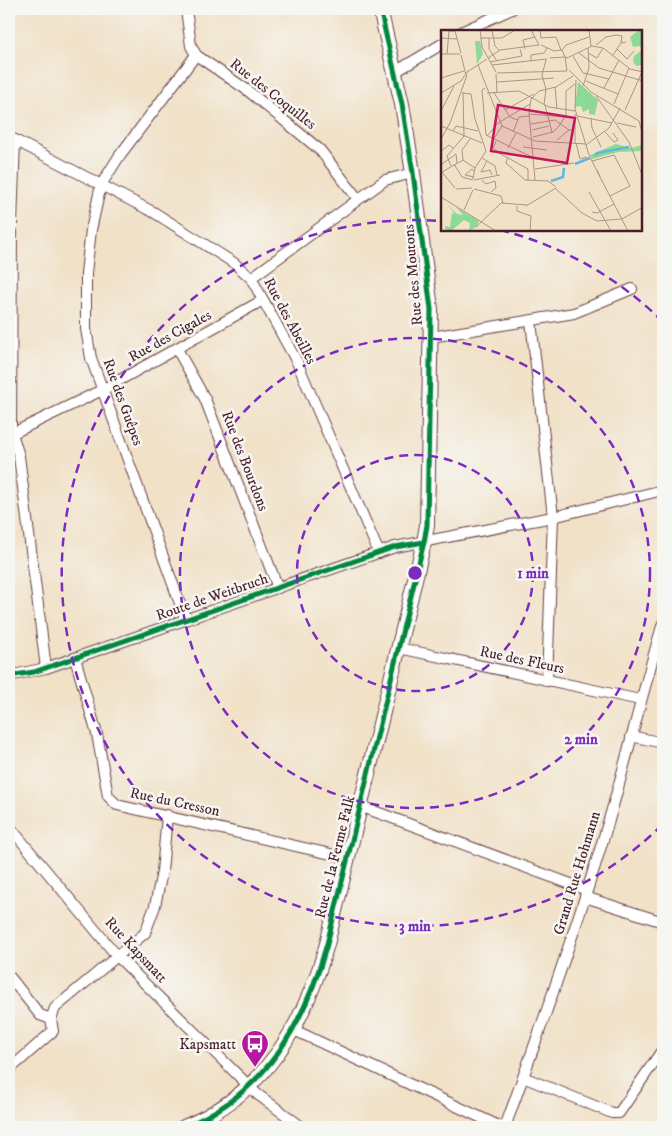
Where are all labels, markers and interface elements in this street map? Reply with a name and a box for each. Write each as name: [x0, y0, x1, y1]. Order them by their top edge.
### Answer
inset map: [441, 30, 642, 231]
street label: Rue des Coquilles: [226, 54, 320, 134]
street label: Rue des Moutons: [399, 224, 427, 326]
street label: Rue des Abeilles: [259, 274, 321, 368]
street label: Rue des Cigales: [125, 305, 215, 367]
street label: Rue des Guêpes: [98, 356, 148, 448]
street label: Rue des Bourdons: [217, 408, 273, 514]
centre of rings: [406, 564, 424, 582]
text: 1 min: [517, 564, 549, 583]
street label: Route de Weitbruch: [153, 569, 271, 625]
street label: Rue des Fleurs: [478, 642, 566, 678]
text: 2 min: [564, 730, 598, 749]
street label: Rue du Cresson: [128, 783, 222, 821]
street label: Rue de la Ferme Falk: [311, 793, 360, 920]
street label: Grand Rue Hohmann: [549, 809, 605, 937]
street label: Rue Kapsmatt: [101, 913, 171, 987]
text: 3 min: [399, 917, 431, 936]
bus stop icon: Kapsmatt: [240, 1029, 270, 1068]
place label: Kapsmatt: [179, 1035, 236, 1054]

